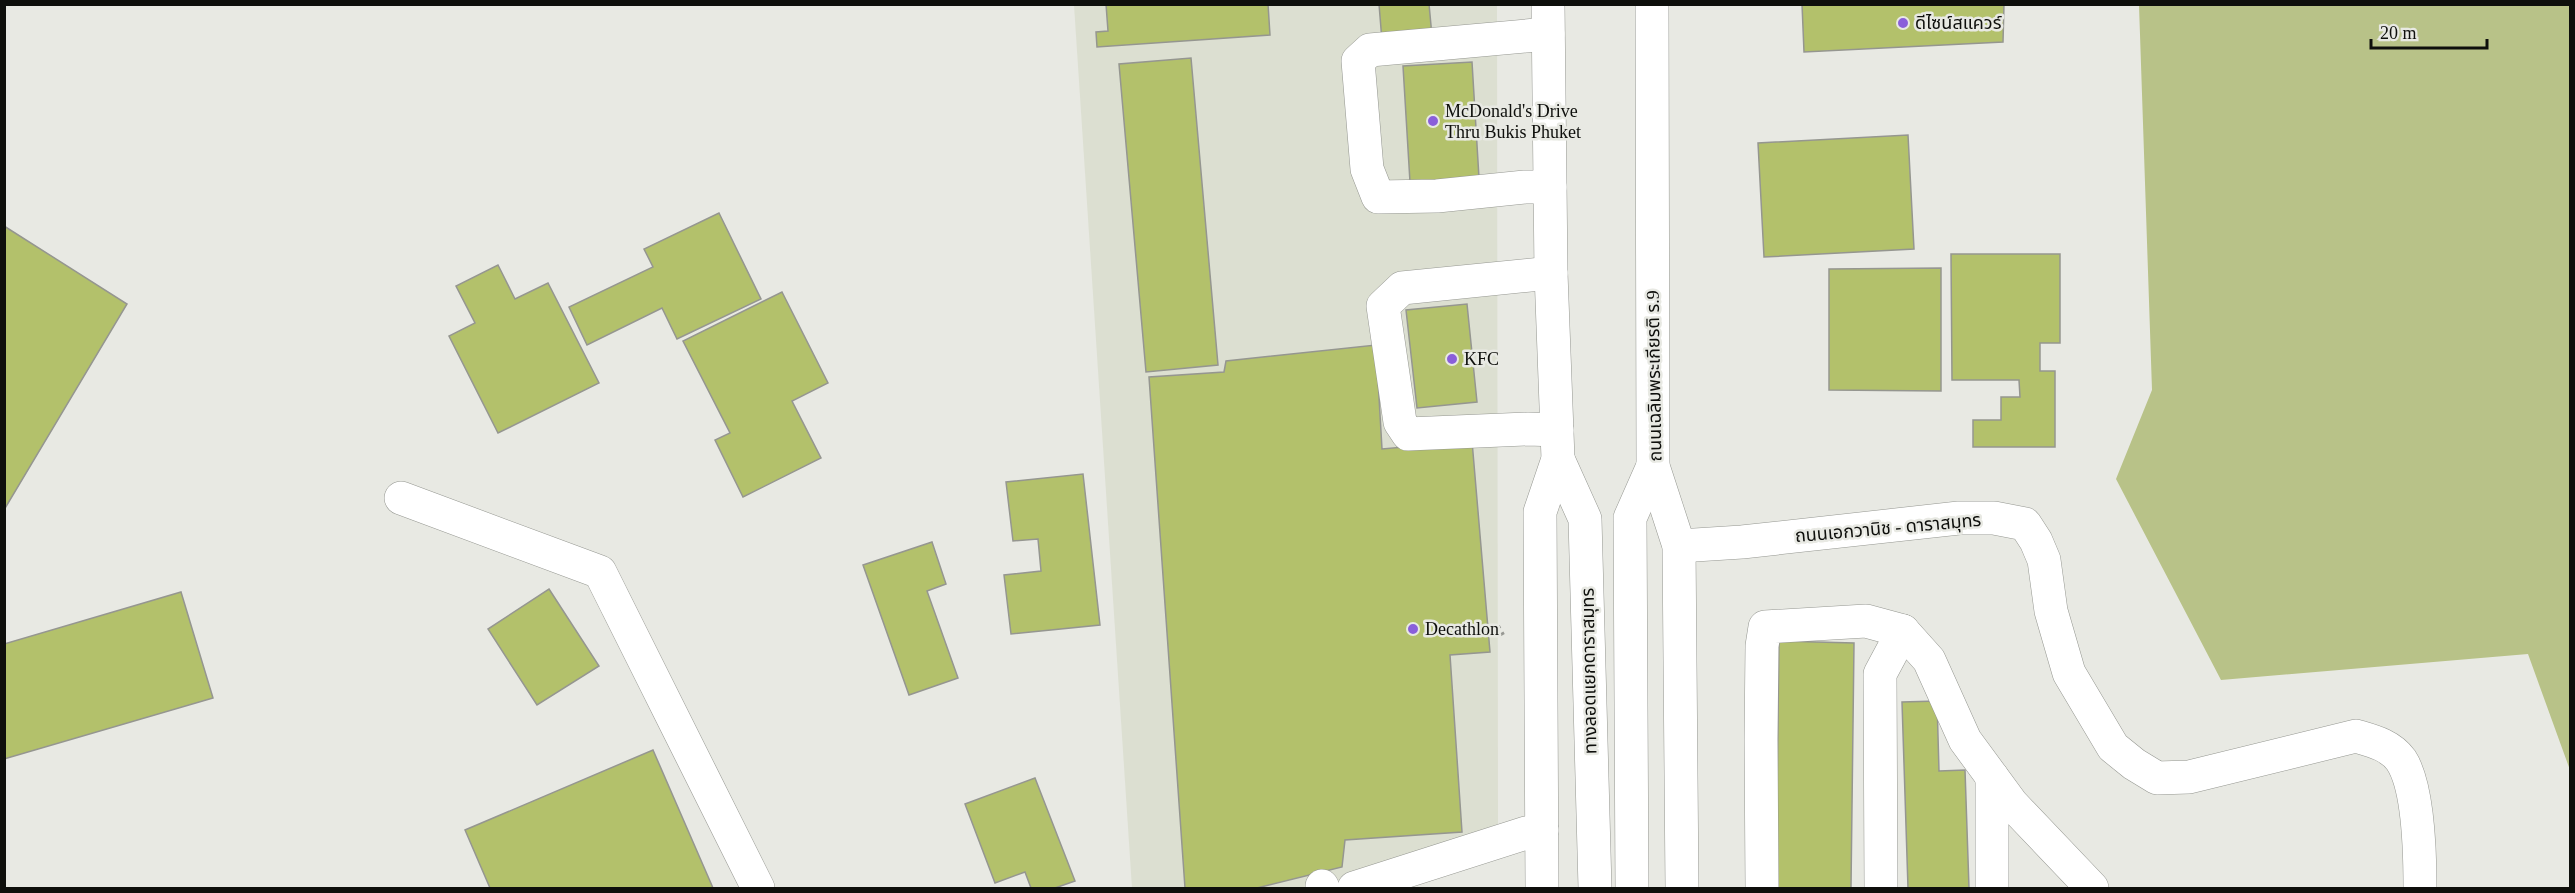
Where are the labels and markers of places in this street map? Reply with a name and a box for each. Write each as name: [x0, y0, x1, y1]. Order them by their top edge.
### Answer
place label: ดีไซน์สแควร์: [1915, 13, 2002, 33]
marker: ดีไซน์สแควร์: [1896, 16, 1910, 30]
place label: McDonald's Drive Thru Bukis Phuket: [1445, 101, 1581, 142]
marker: McDonald's Drive Thru Bukis Phuket: [1426, 114, 1440, 128]
place label: KFC: [1464, 349, 1499, 369]
marker: KFC: [1445, 352, 1459, 366]
place label: Decathlon: [1425, 619, 1499, 639]
marker: Decathlon: [1406, 622, 1420, 636]

